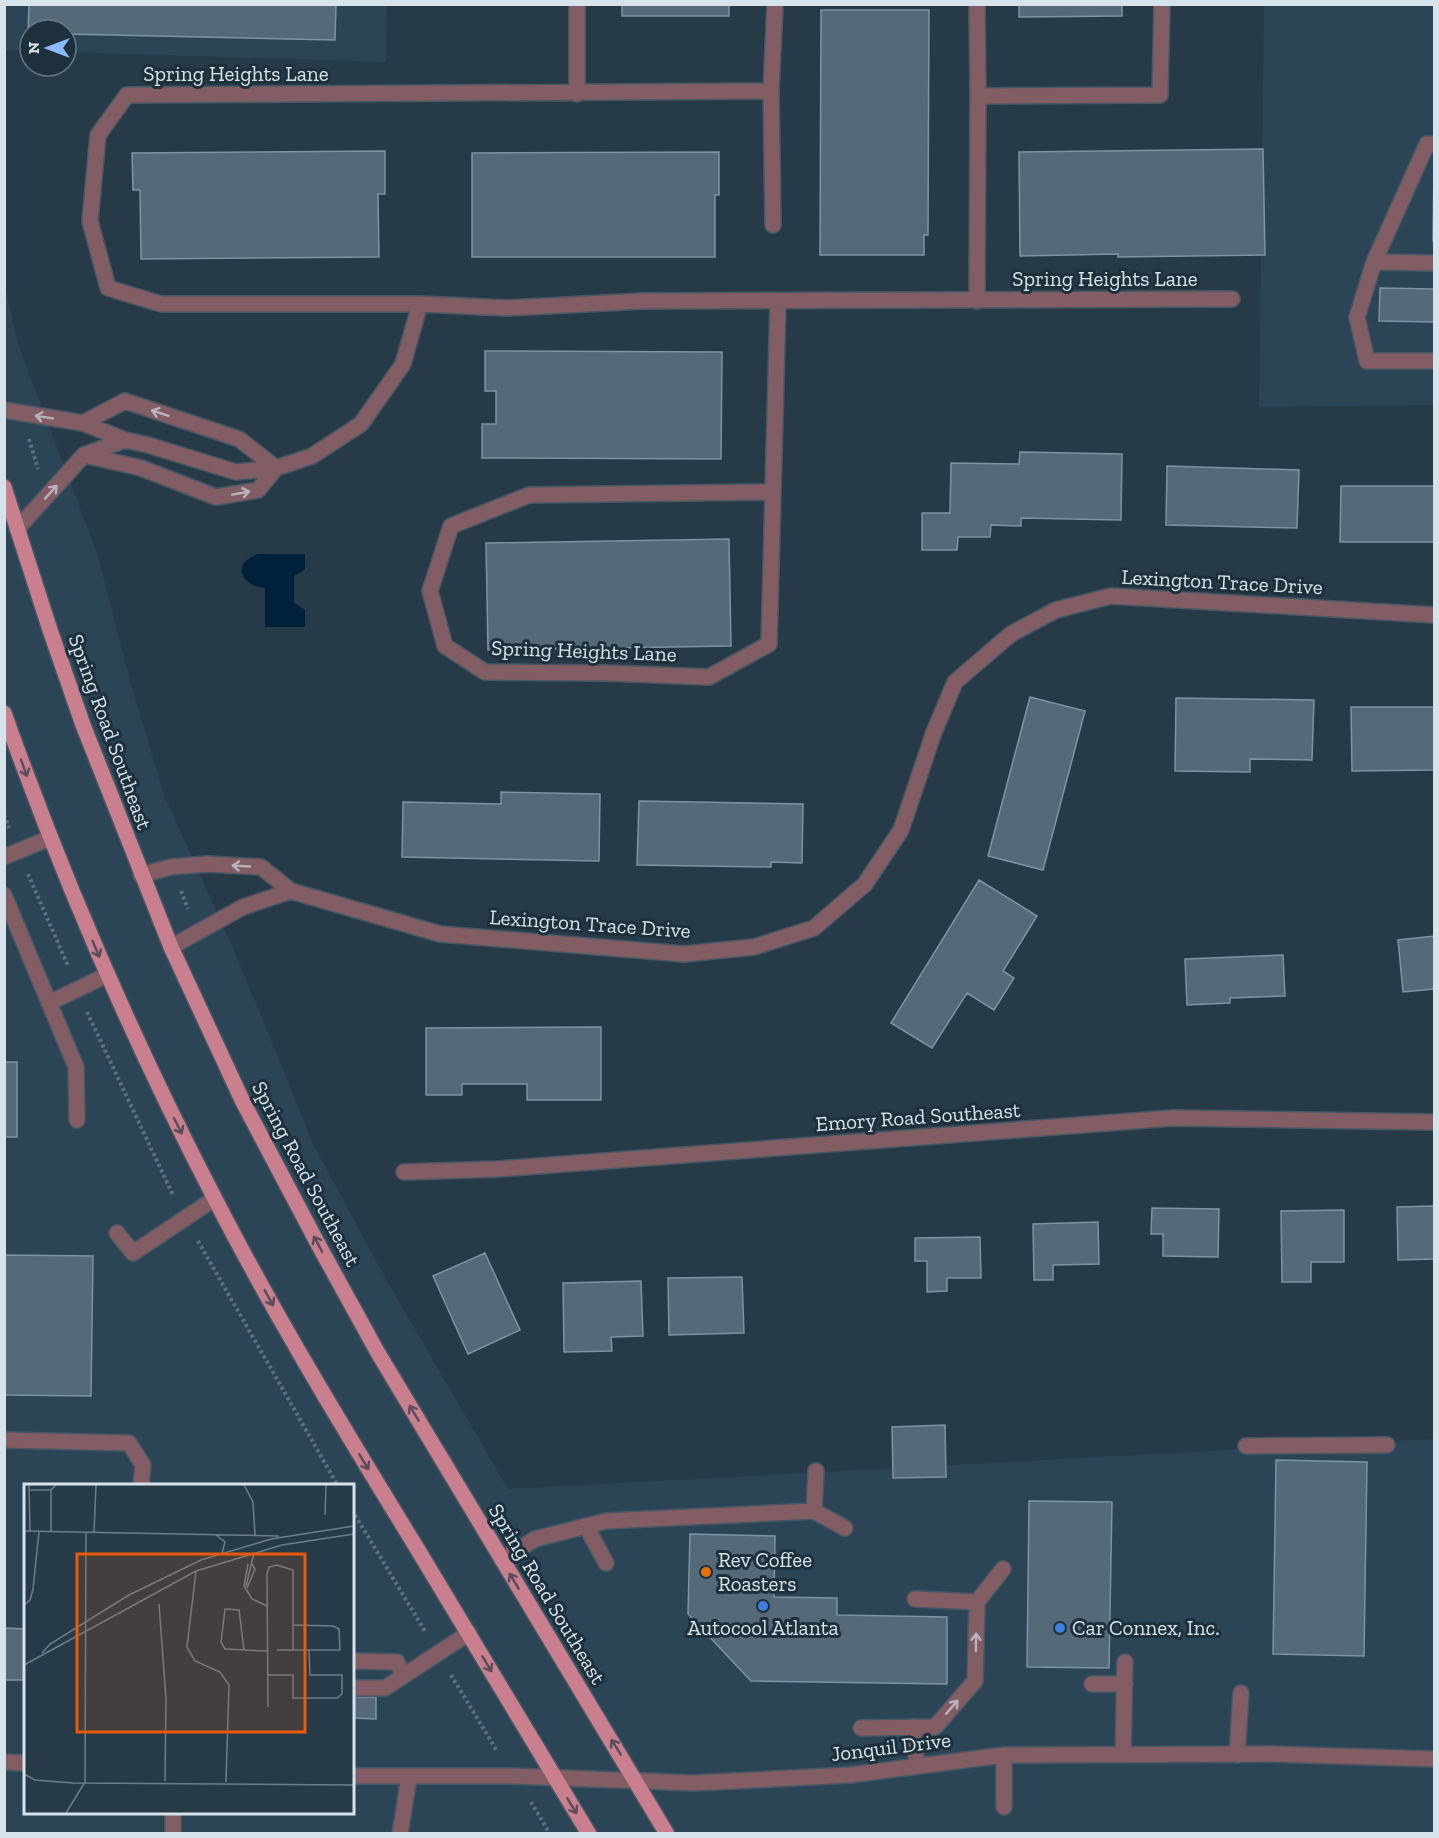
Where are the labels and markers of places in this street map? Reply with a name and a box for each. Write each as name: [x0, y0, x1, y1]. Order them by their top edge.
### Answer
place label: Rev Coffee Roasters: [718, 1547, 812, 1596]
marker: Rev Coffee Roasters: [699, 1565, 713, 1579]
marker: Autocool Atlanta: [756, 1599, 770, 1613]
place label: Autocool Atlanta: [687, 1615, 839, 1640]
place label: Car Connex, Inc.: [1072, 1615, 1220, 1640]
marker: Car Connex, Inc.: [1053, 1621, 1067, 1635]

